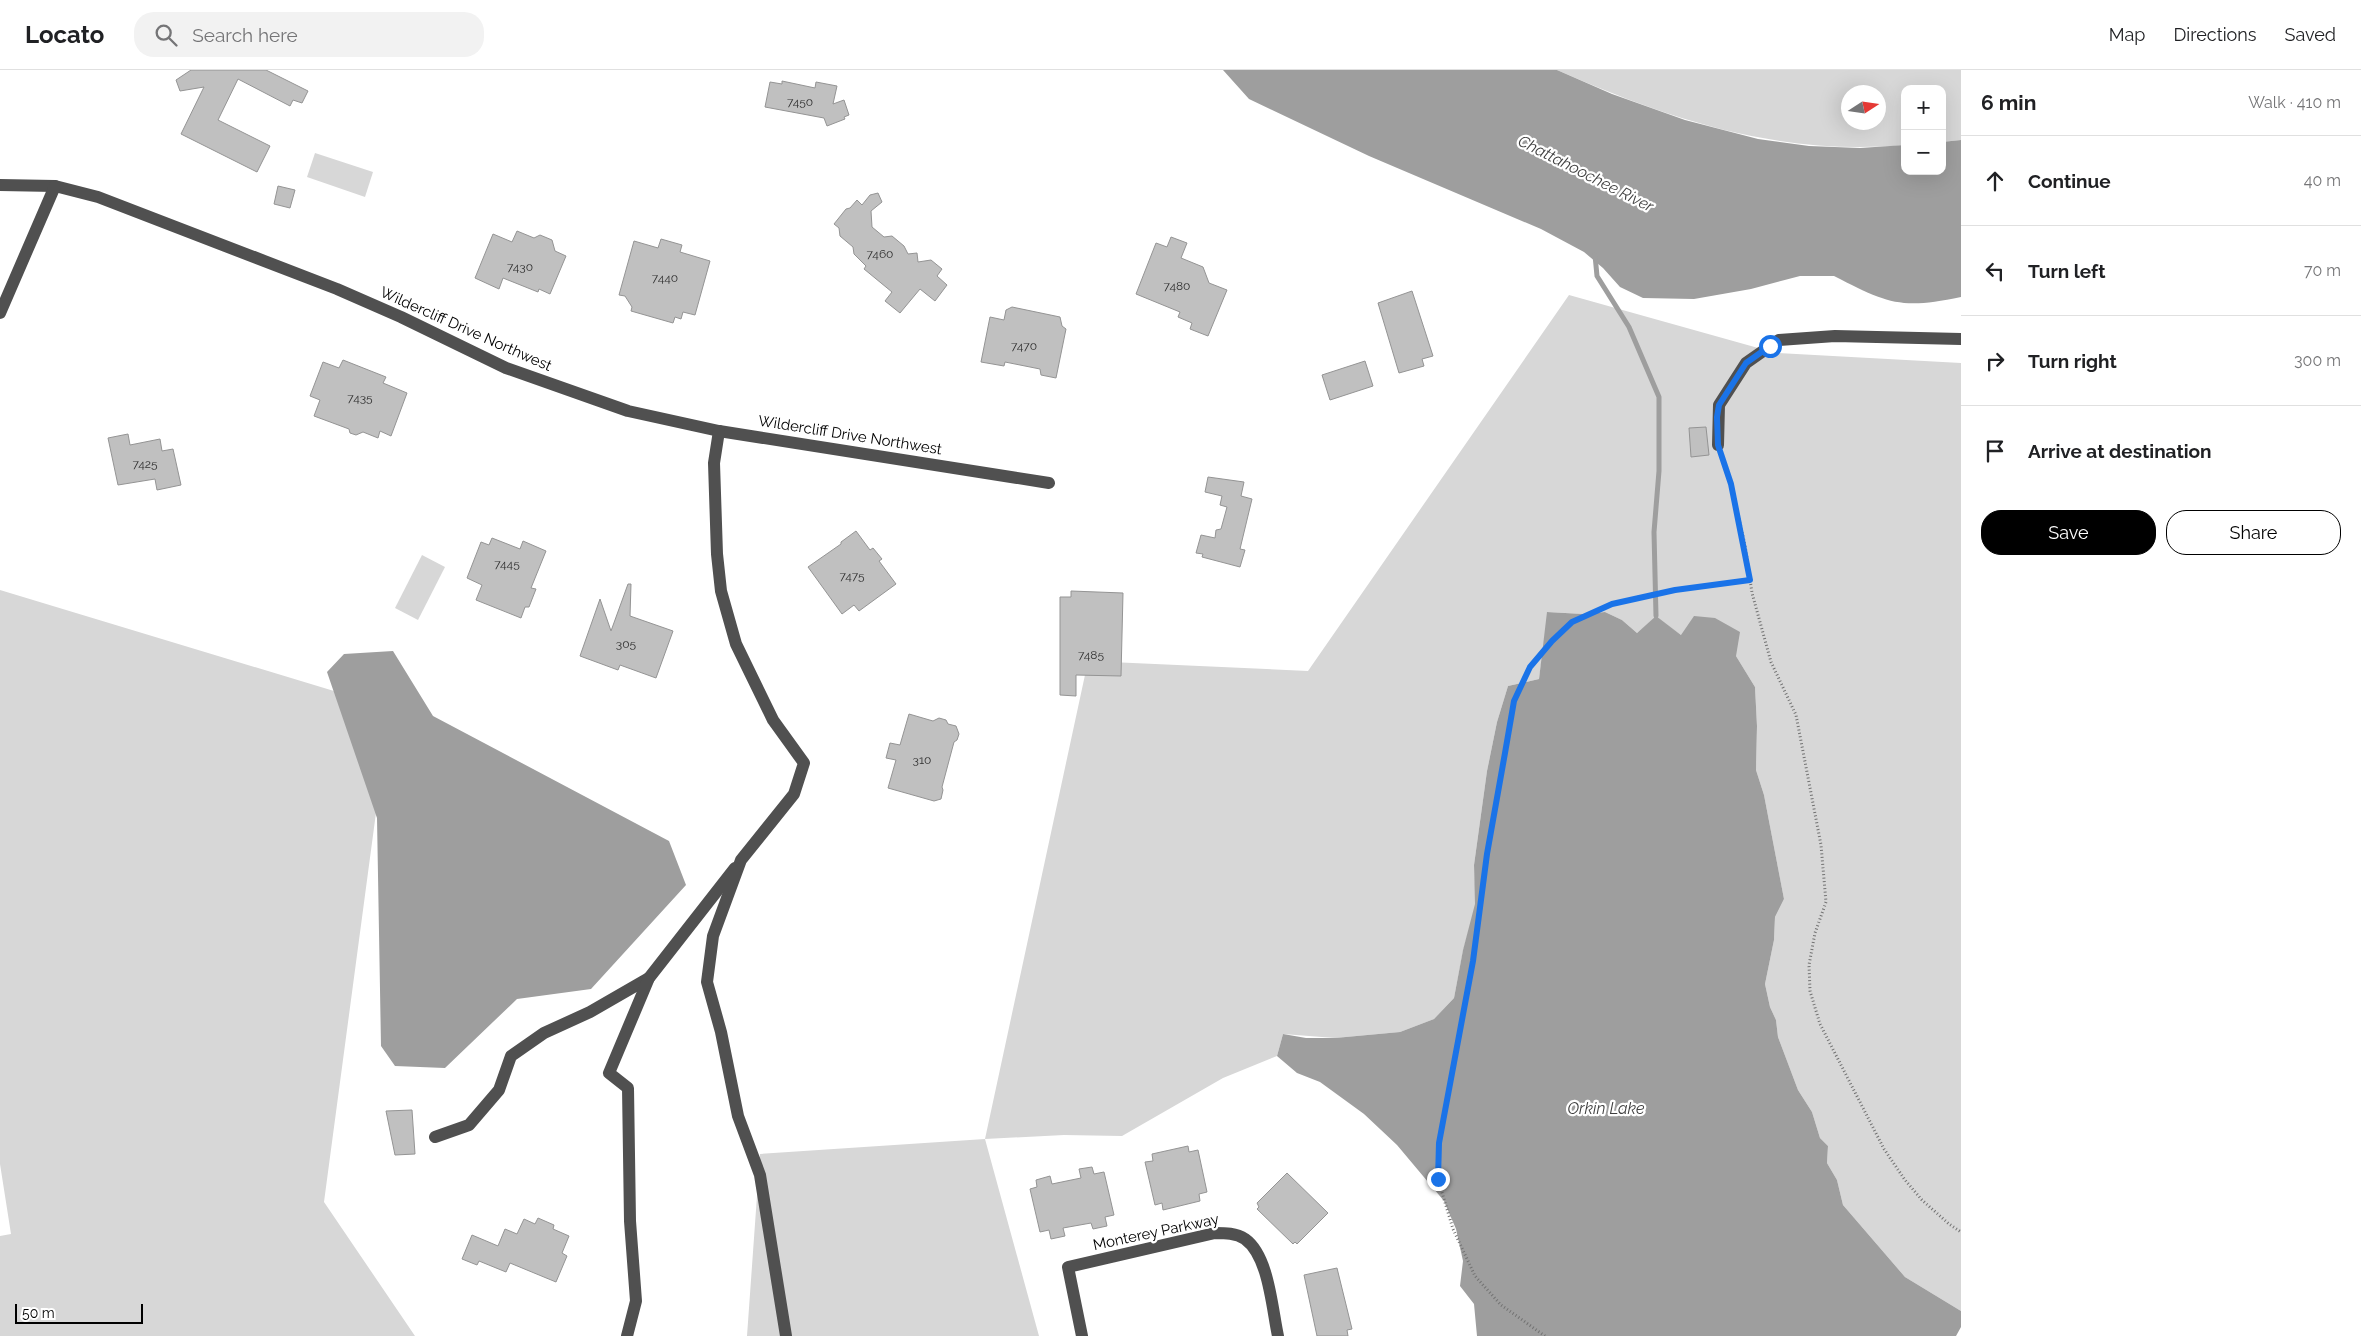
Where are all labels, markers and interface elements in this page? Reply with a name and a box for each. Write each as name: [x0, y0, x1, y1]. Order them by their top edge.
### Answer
search box: [134, 12, 484, 57]
text: Locato: [25, 20, 104, 49]
icon: search: [152, 21, 180, 49]
text: Search here: [192, 24, 298, 46]
text: Map: [2109, 24, 2145, 45]
text: Directions: [2173, 24, 2257, 45]
text: Saved: [2285, 24, 2336, 45]
north arrow: [1841, 85, 1886, 130]
map controls: [1901, 85, 1946, 175]
button: +: [1901, 85, 1946, 130]
text: 6 min: [1981, 90, 2036, 115]
text: Walk · 410 m: [2248, 93, 2341, 112]
house number: 7450: [787, 95, 813, 109]
button: −: [1901, 130, 1946, 175]
water label: Chattahoochee River: [1515, 131, 1657, 216]
icon: ahead: [1981, 167, 2009, 195]
text: Continue: [2028, 170, 2111, 192]
text: 40 m: [2304, 171, 2341, 190]
house number: 7460: [867, 247, 893, 261]
icon: left: [1981, 257, 2009, 285]
house number: 7430: [507, 260, 533, 274]
text: Turn left: [2028, 260, 2105, 282]
text: 70 m: [2304, 261, 2341, 280]
house number: 7440: [652, 271, 678, 285]
house number: 7480: [1164, 279, 1190, 293]
street label: Wildercliff Drive Northwest: [377, 283, 555, 375]
route start: [1759, 335, 1782, 358]
house number: 7470: [1011, 339, 1037, 353]
icon: right: [1981, 347, 2009, 375]
text: Turn right: [2028, 350, 2117, 372]
text: 300 m: [2294, 351, 2341, 370]
house number: 7435: [347, 391, 373, 405]
street label: Wildercliff Drive Northwest: [757, 412, 943, 458]
icon: arrive: [1981, 437, 2009, 465]
text: Arrive at destination: [2028, 440, 2212, 462]
house number: 7425: [132, 457, 158, 471]
button: Save: [1981, 510, 2156, 555]
button: Share: [2166, 510, 2341, 555]
house number: 7445: [494, 557, 520, 571]
house number: 7475: [839, 569, 865, 583]
house number: 305: [616, 637, 637, 651]
house number: 7485: [1078, 648, 1104, 662]
house number: 310: [913, 753, 931, 767]
water label: Orkin Lake: [1567, 1099, 1645, 1118]
route end: [1427, 1168, 1450, 1191]
street label: Monterey Parkway: [1091, 1210, 1221, 1254]
scale bar: [15, 1301, 142, 1324]
text: 50 m: [22, 1305, 55, 1321]

